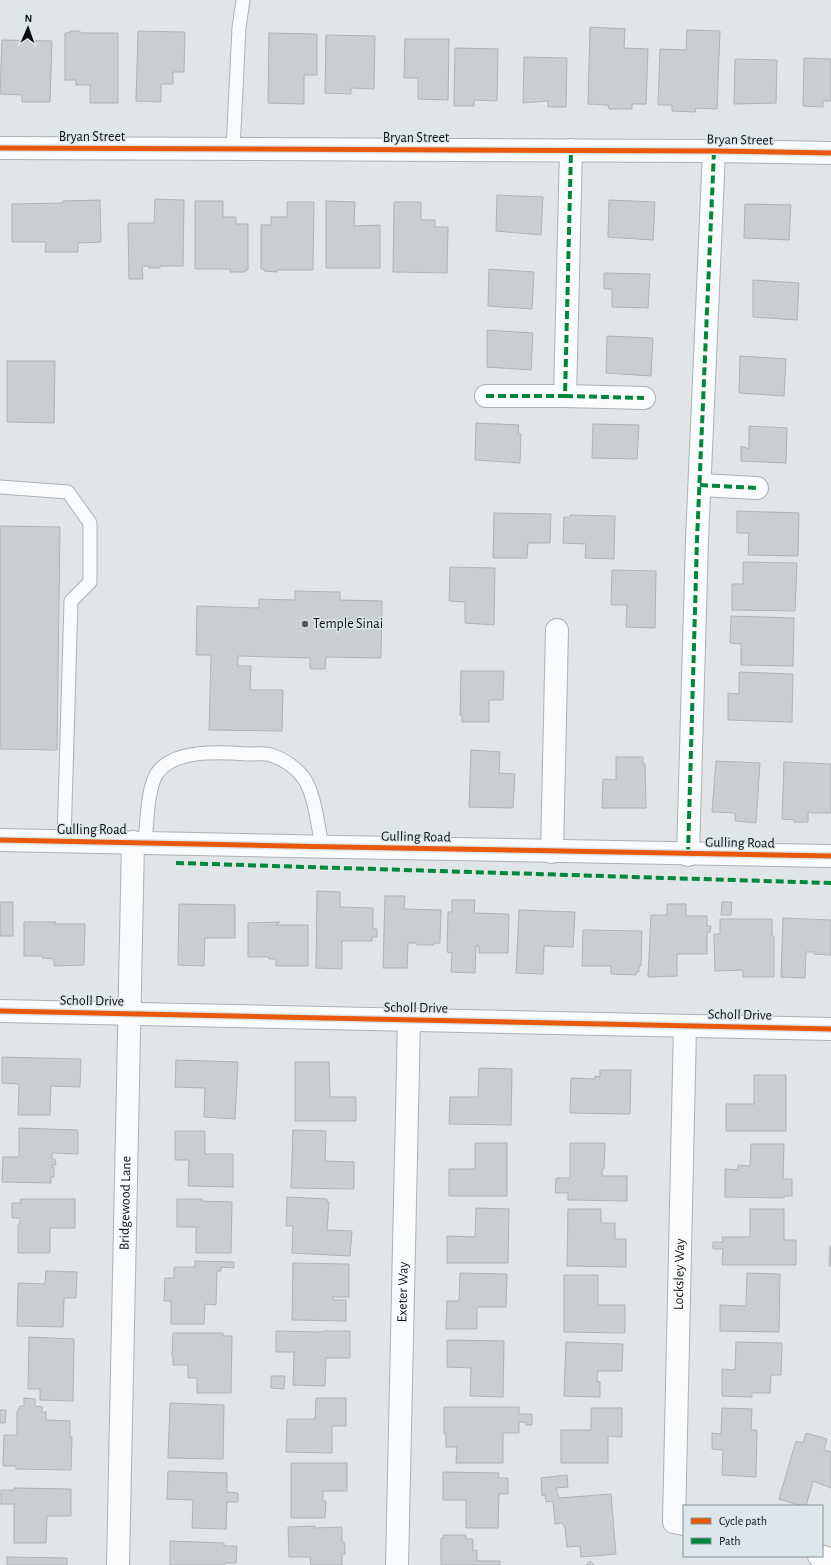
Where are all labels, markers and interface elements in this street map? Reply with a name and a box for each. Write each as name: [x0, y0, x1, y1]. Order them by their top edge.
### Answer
north arrow: [8, 8, 48, 48]
text: N: [24, 13, 32, 24]
street label: Bryan Street: [59, 130, 126, 144]
street label: Bryan Street: [383, 131, 450, 145]
street label: Bryan Street: [707, 132, 774, 148]
place label: Temple Sinai: [313, 617, 383, 631]
marker: Temple Sinai: [300, 619, 310, 629]
street label: Gulling Road: [57, 823, 127, 837]
street label: Gulling Road: [381, 829, 451, 845]
street label: Gulling Road: [705, 835, 775, 851]
street label: Scholl Drive: [60, 993, 124, 1009]
street label: Scholl Drive: [384, 1000, 448, 1016]
street label: Scholl Drive: [708, 1007, 772, 1023]
street label: Bridgewood Lane: [118, 1156, 133, 1250]
street label: Locksley Way: [672, 1238, 687, 1310]
street label: Exeter Way: [395, 1262, 411, 1323]
legend: [683, 1505, 823, 1557]
text: Cycle path: [719, 1515, 767, 1528]
text: Path: [719, 1535, 741, 1547]

